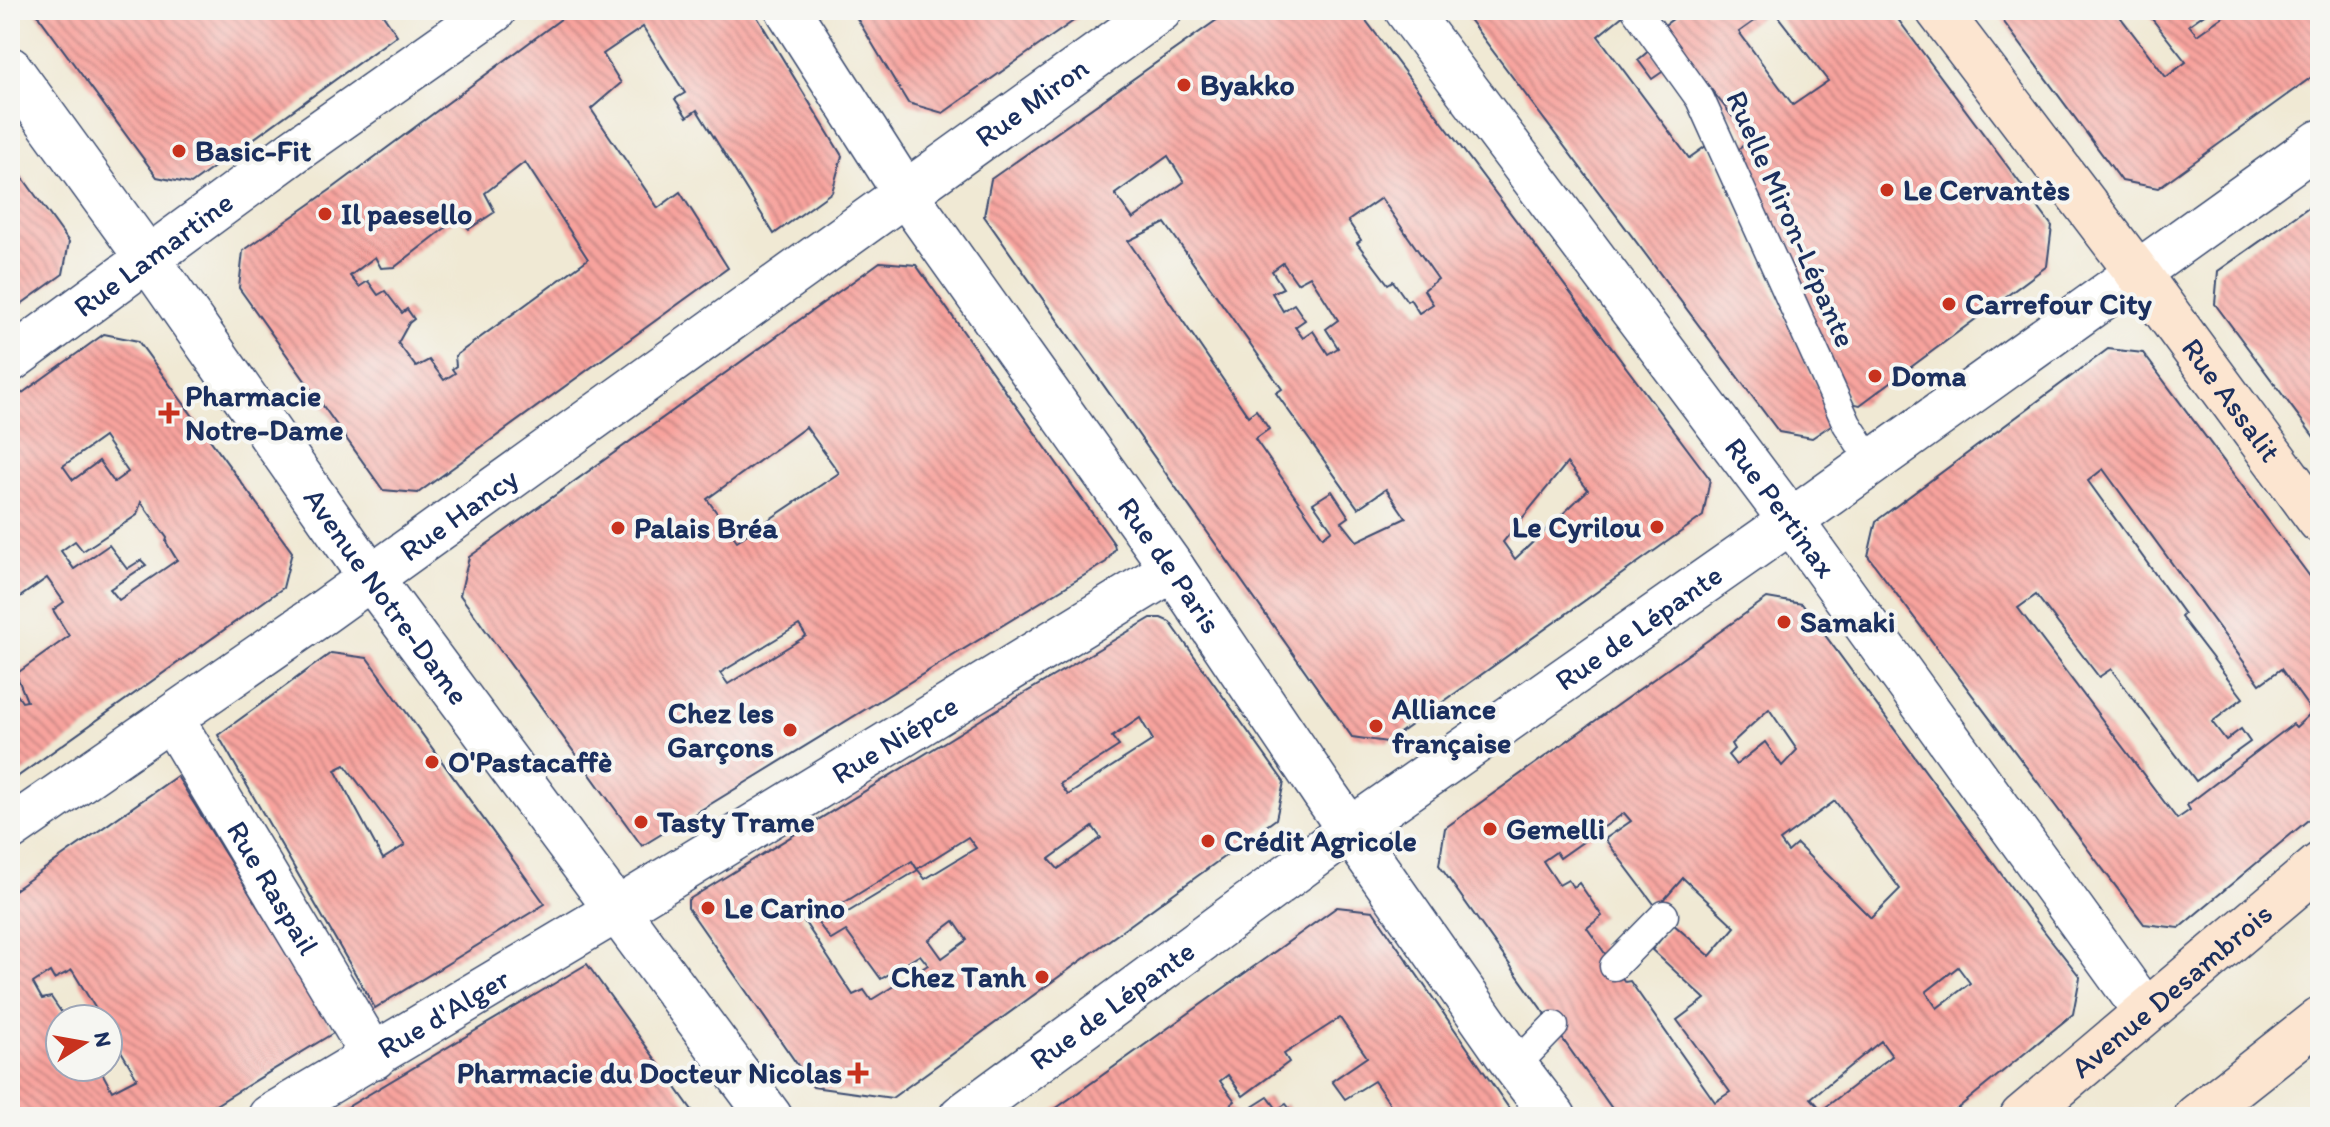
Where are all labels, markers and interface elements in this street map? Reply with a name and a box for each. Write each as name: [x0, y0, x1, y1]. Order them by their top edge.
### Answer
street label: Rue Miron: [968, 49, 1095, 155]
place label: Byakko: [1200, 66, 1295, 103]
marker: Byakko: [1175, 76, 1193, 94]
street label: Ruelle Miron-Lépante: [1718, 85, 1865, 353]
place label: Basic-Fit: [195, 132, 311, 169]
marker: Basic-Fit: [170, 142, 188, 160]
place label: Le Cervantès: [1903, 171, 2070, 208]
marker: Le Cervantès: [1878, 181, 1896, 199]
street label: Rue Lamartine: [66, 183, 240, 325]
place label: Il paesello: [341, 195, 472, 232]
marker: Il paesello: [316, 205, 334, 223]
place label: Carrefour City: [1965, 285, 2152, 322]
marker: Carrefour City: [1940, 295, 1958, 313]
street label: Rue Assalit: [2174, 331, 2289, 469]
place label: Doma: [1891, 357, 1966, 394]
marker: Doma: [1866, 367, 1884, 385]
place label: Pharmacie Notre-Dame: [185, 377, 343, 448]
marker: Pharmacie Notre-Dame: [160, 404, 178, 422]
street label: Rue Pertinax: [1717, 430, 1845, 585]
street label: Rue Hancy: [392, 459, 525, 569]
street label: Avenue Notre-Dame: [296, 481, 477, 712]
street label: Rue de Paris: [1110, 490, 1230, 640]
place label: Le Cyrilou: [1512, 508, 1641, 545]
place label: Palais Bréa: [634, 509, 778, 546]
marker: Le Cyrilou: [1648, 518, 1666, 536]
marker: Palais Bréa: [609, 519, 627, 537]
street label: Rue de Lépante: [1548, 556, 1729, 699]
place label: Samaki: [1800, 603, 1895, 640]
marker: Samaki: [1775, 613, 1793, 631]
street label: Rue Niépce: [825, 686, 965, 792]
place label: Alliance française: [1391, 690, 1511, 761]
place label: Chez les Garçons: [667, 694, 774, 765]
marker: Alliance française: [1367, 717, 1385, 735]
marker: Chez les Garçons: [781, 721, 799, 739]
place label: O'Pastacaffè: [448, 743, 612, 780]
marker: O'Pastacaffè: [423, 753, 441, 771]
place label: Tasty Trame: [656, 803, 815, 840]
place label: Gemelli: [1506, 810, 1605, 847]
marker: Tasty Trame: [632, 813, 650, 831]
street label: Rue Raspail: [219, 814, 328, 962]
marker: Gemelli: [1481, 820, 1499, 838]
place label: Crédit Agricole: [1224, 822, 1417, 859]
marker: Crédit Agricole: [1199, 832, 1217, 850]
place label: Le Carino: [724, 889, 845, 926]
street label: Avenue Desambrois: [2063, 895, 2280, 1086]
marker: Le Carino: [699, 899, 717, 917]
street label: Rue de Lépante: [1022, 932, 1202, 1078]
place label: Chez Tanh: [891, 958, 1027, 995]
street label: Rue d'Alger: [371, 959, 516, 1067]
marker: Chez Tanh: [1033, 968, 1051, 986]
north arrow: [44, 1003, 124, 1083]
text: N: [88, 1029, 118, 1049]
place label: Pharmacie du Docteur Nicolas: [457, 1054, 842, 1091]
marker: Pharmacie du Docteur Nicolas: [849, 1064, 867, 1082]

